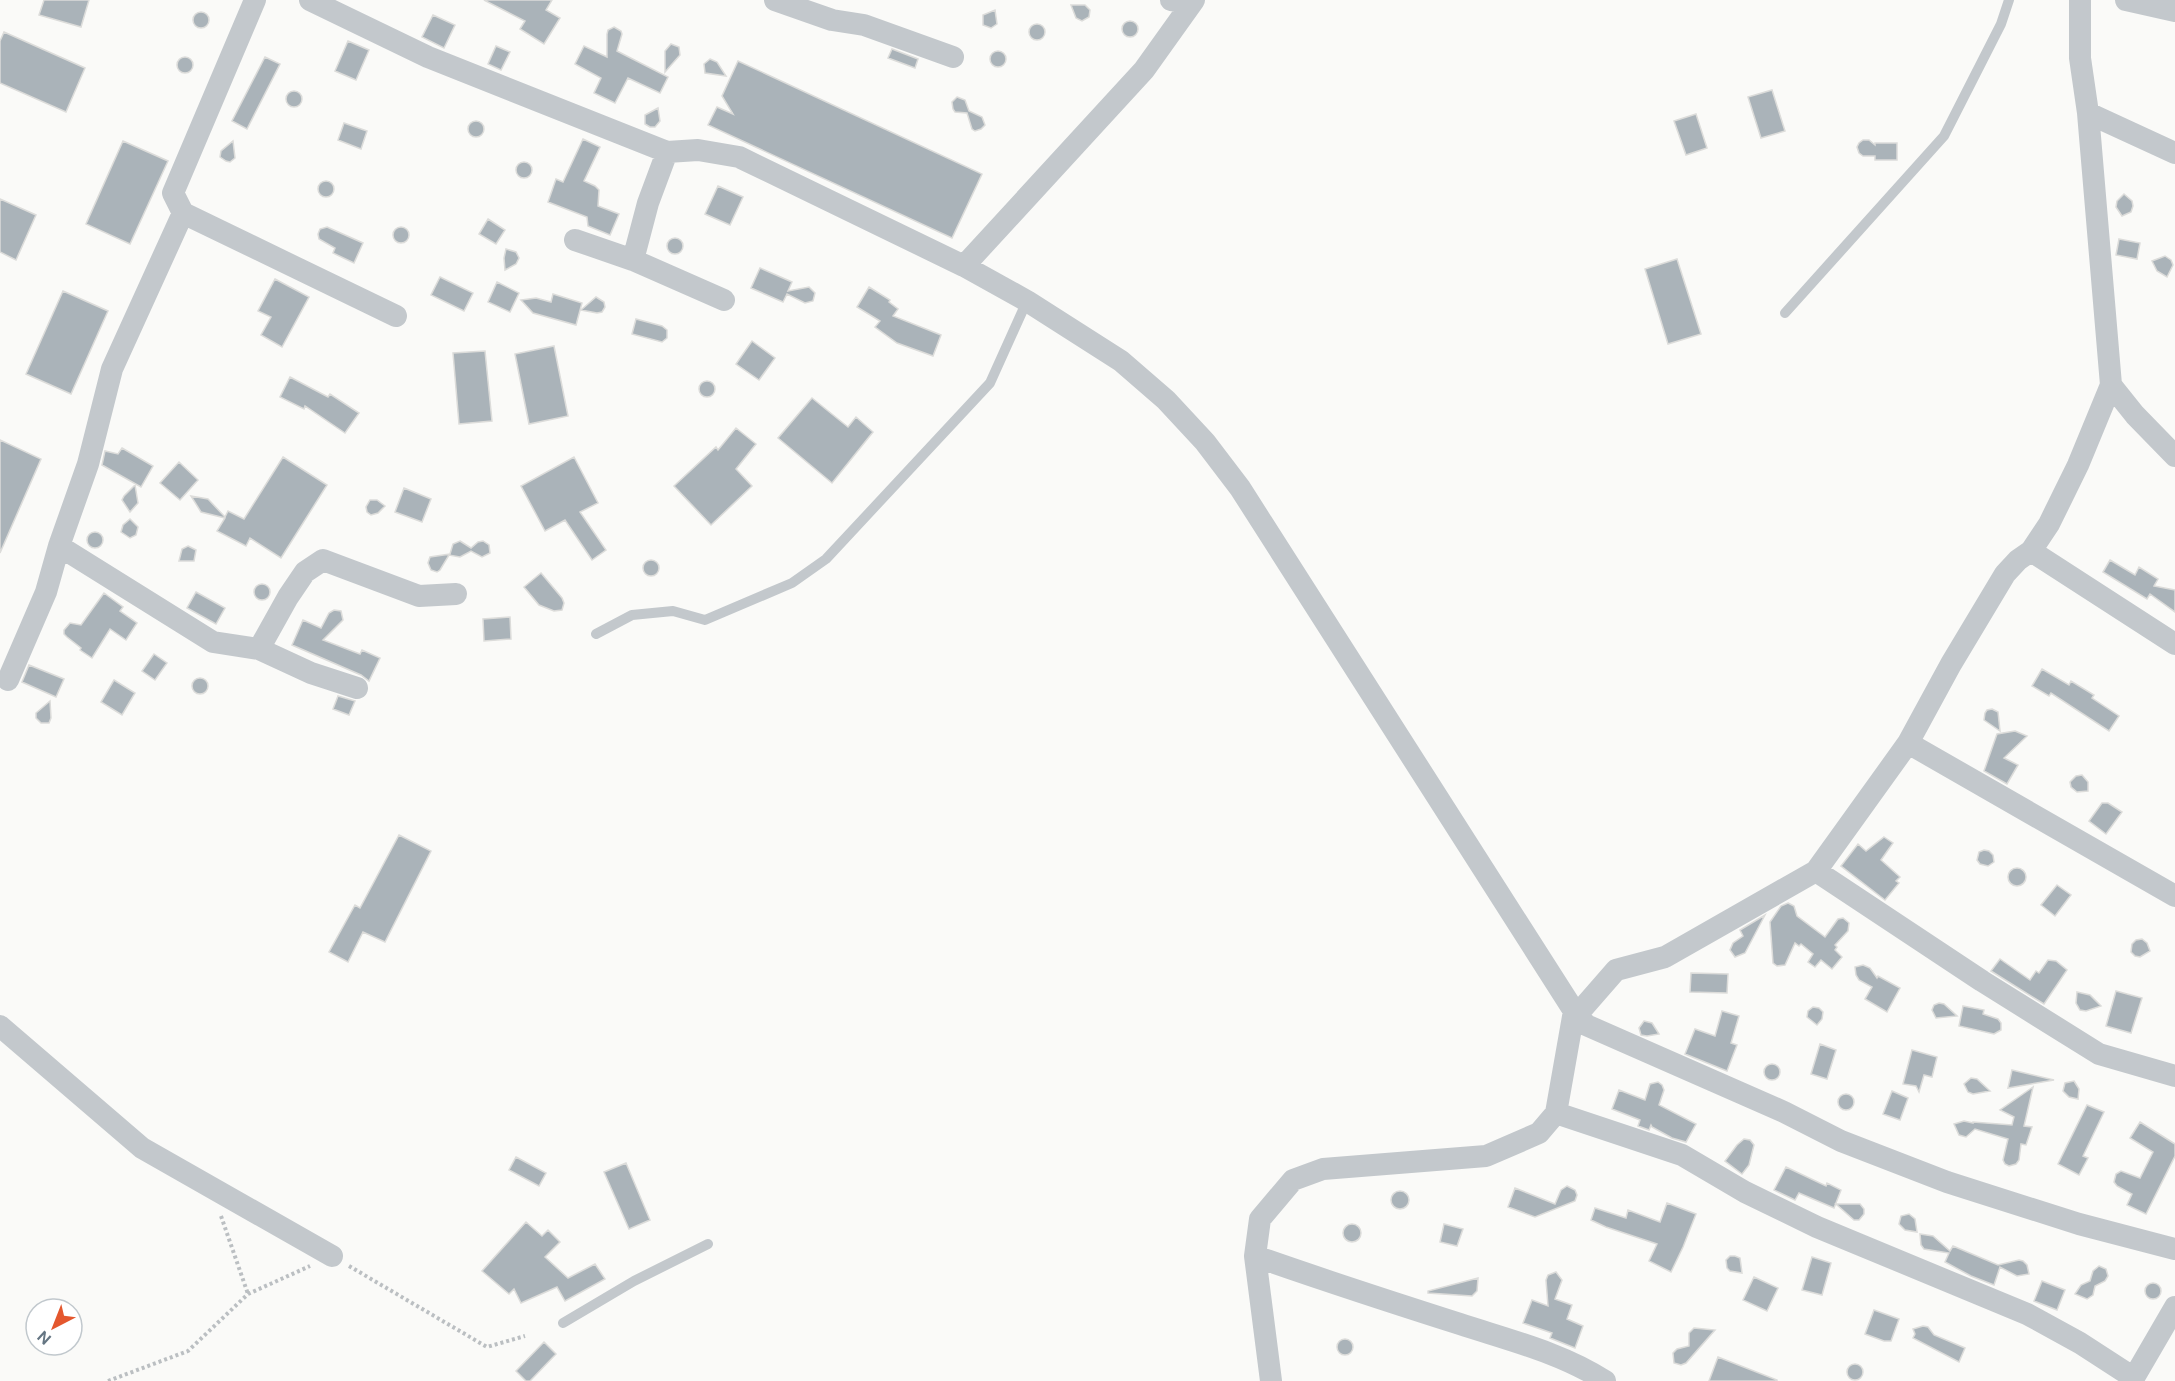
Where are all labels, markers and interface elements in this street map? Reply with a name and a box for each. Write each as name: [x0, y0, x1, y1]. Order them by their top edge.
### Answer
north arrow: [24, 1297, 84, 1357]
text: N: [33, 1326, 56, 1349]

